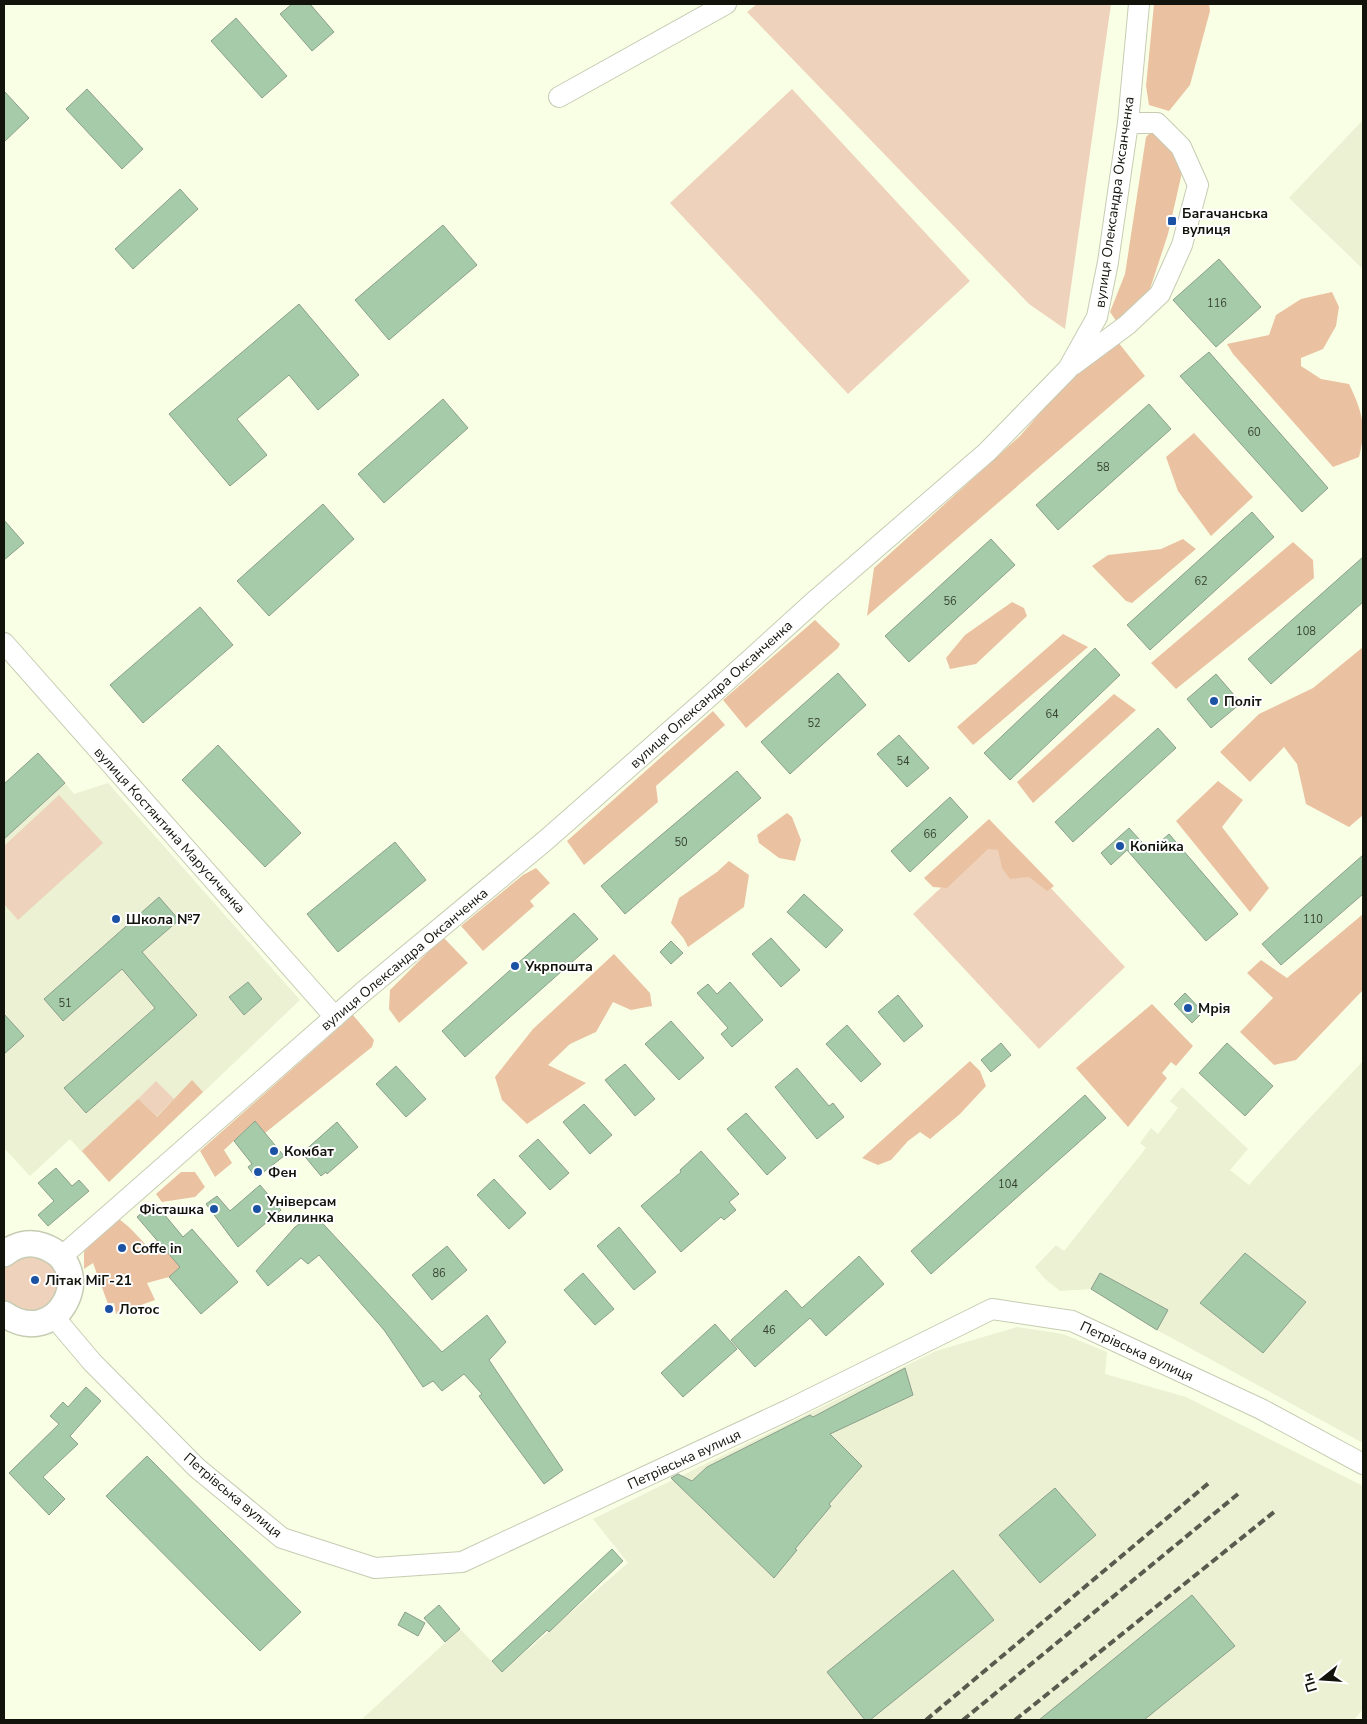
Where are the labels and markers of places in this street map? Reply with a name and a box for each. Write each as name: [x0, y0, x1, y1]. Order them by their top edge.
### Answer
place label: Багачанська вулиця: [1182, 204, 1268, 239]
marker: Багачанська вулиця: [1166, 215, 1178, 227]
place label: Політ: [1224, 692, 1262, 711]
marker: Політ: [1208, 695, 1220, 707]
place label: Копійка: [1130, 837, 1184, 856]
marker: Копійка: [1114, 840, 1126, 852]
place label: Школа №7: [126, 910, 201, 929]
marker: Школа №7: [110, 913, 122, 925]
place label: Укрпошта: [524, 957, 593, 976]
marker: Укрпошта: [509, 960, 521, 972]
place label: Мрія: [1198, 999, 1230, 1018]
marker: Мрія: [1182, 1002, 1194, 1014]
place label: Комбат: [284, 1142, 334, 1161]
marker: Комбат: [268, 1145, 280, 1157]
place label: Фен: [268, 1163, 297, 1182]
marker: Фен: [252, 1166, 264, 1178]
place label: Універсам Хвилинка: [266, 1192, 336, 1227]
place label: Фісташка: [139, 1200, 204, 1219]
marker: Фісташка: [208, 1203, 220, 1215]
marker: Універсам Хвилинка: [251, 1203, 263, 1215]
place label: Coffe in: [132, 1239, 182, 1258]
marker: Coffe in: [116, 1242, 128, 1254]
place label: Літак МіГ-21: [45, 1271, 132, 1290]
marker: Літак МіГ-21: [29, 1274, 41, 1286]
place label: Лотос: [119, 1300, 160, 1319]
marker: Лотос: [103, 1303, 115, 1315]

